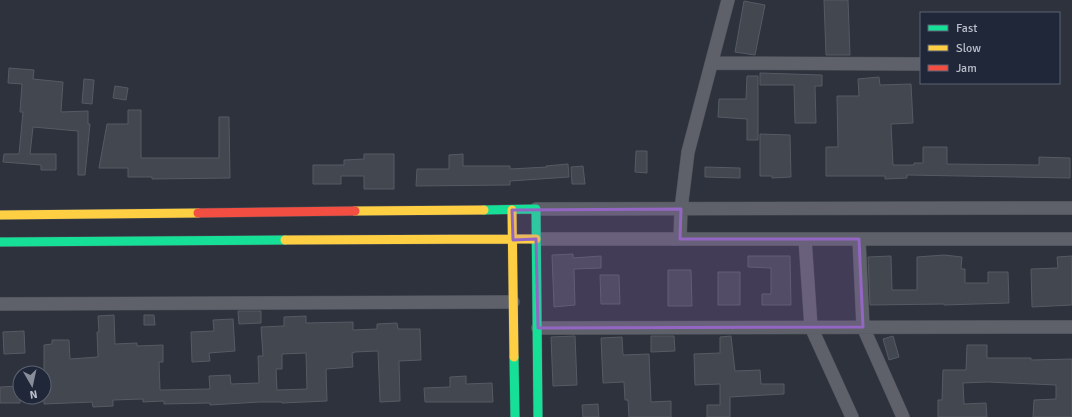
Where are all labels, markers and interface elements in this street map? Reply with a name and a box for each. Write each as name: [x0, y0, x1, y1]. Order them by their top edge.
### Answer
legend: [920, 12, 1060, 84]
text: Fast: [956, 21, 977, 36]
text: Slow: [956, 41, 981, 56]
text: Jam: [956, 61, 977, 76]
north arrow: [12, 365, 52, 405]
text: N: [29, 387, 38, 401]

